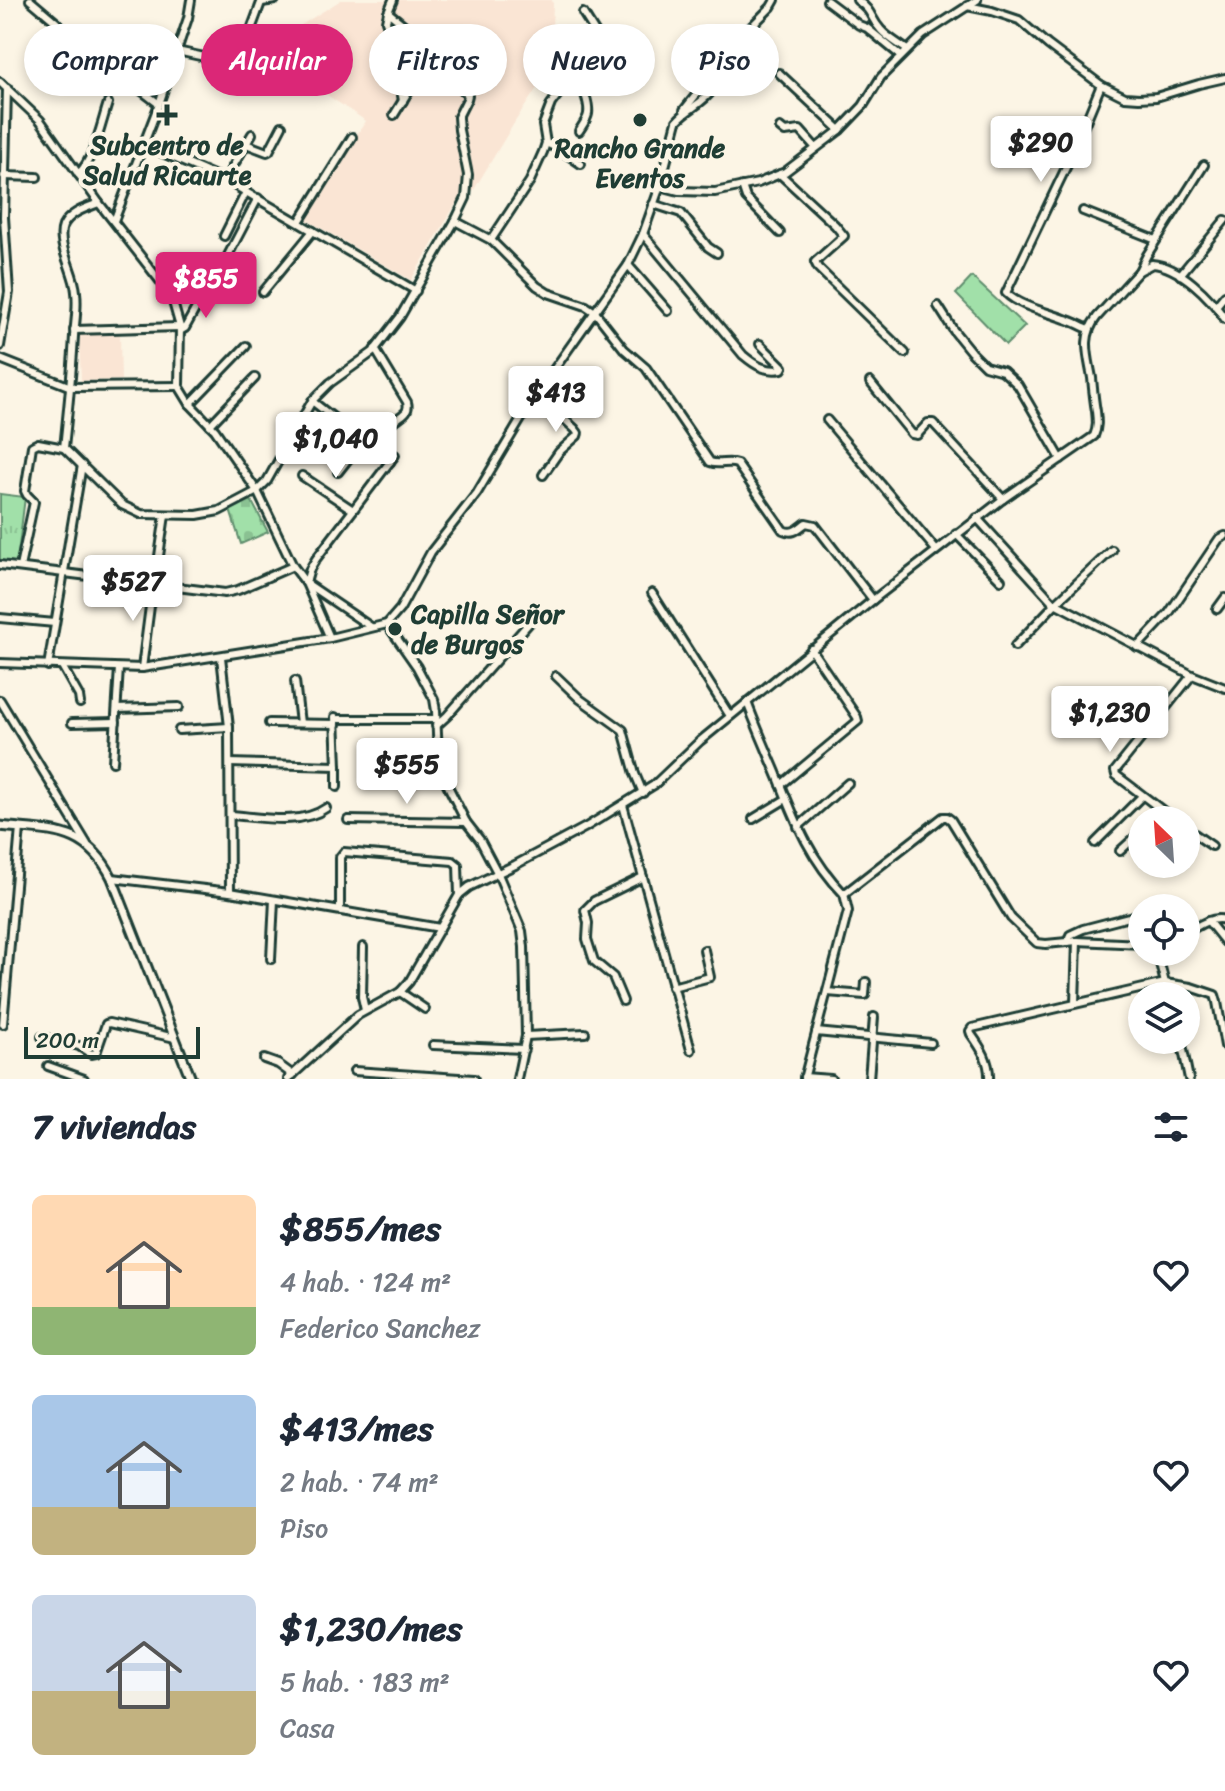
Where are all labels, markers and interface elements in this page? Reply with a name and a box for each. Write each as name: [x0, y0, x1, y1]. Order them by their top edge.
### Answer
chip: Comprar: [24, 24, 185, 96]
chip: Alquilar: [201, 24, 353, 96]
chip: Filtros: [369, 24, 507, 96]
chip: Nuevo: [523, 24, 655, 96]
chip: Piso: [671, 24, 779, 96]
marker: Subcentro de Salud Ricaurte: [156, 104, 178, 126]
marker: Rancho Grande Eventos: [631, 111, 649, 129]
pin: $290: [994, 116, 1088, 184]
text: $290: [1009, 119, 1073, 165]
place label: Subcentro de Salud Ricaurte: [82, 122, 252, 198]
place label: Rancho Grande Eventos: [554, 125, 726, 201]
pin: $855: [159, 252, 253, 320]
text: $855: [174, 255, 238, 301]
pin: $413: [509, 366, 603, 434]
text: $413: [526, 369, 586, 415]
pin: $1,040: [271, 412, 401, 480]
text: $1,040: [294, 415, 378, 461]
pin: $527: [86, 555, 180, 623]
text: $527: [101, 558, 165, 604]
place label: Capilla Señor de Burgos: [410, 591, 566, 667]
marker: Capilla Señor de Burgos: [386, 620, 404, 638]
pin: $1,230: [1045, 686, 1175, 754]
text: $1,230: [1069, 689, 1151, 735]
pin: $555: [360, 738, 454, 806]
text: $555: [374, 741, 440, 787]
north arrow: [1128, 806, 1200, 878]
map controls: [1128, 806, 1200, 1054]
button: locate: [1128, 894, 1200, 966]
button: layers: [1128, 982, 1200, 1054]
text: 200 m: [36, 1021, 99, 1060]
scale bar: [24, 1023, 200, 1059]
text: 7 viviendas: [32, 1097, 196, 1157]
icon: filters: [1149, 1105, 1193, 1149]
text: $855/mes: [280, 1199, 441, 1259]
icon: home: [96, 1227, 192, 1323]
icon: heart: [1149, 1253, 1193, 1297]
text: 4 hab. · 124 m²: [280, 1259, 451, 1305]
text: Federico Sanchez: [280, 1305, 480, 1351]
text: $413/mes: [280, 1399, 433, 1459]
icon: home: [96, 1427, 192, 1523]
icon: heart: [1149, 1453, 1193, 1497]
text: 2 hab. · 74 m²: [280, 1459, 439, 1505]
text: Piso: [280, 1505, 328, 1551]
text: $1,230/mes: [280, 1599, 462, 1659]
icon: home: [96, 1627, 192, 1723]
icon: heart: [1149, 1653, 1193, 1697]
text: 5 hab. · 183 m²: [280, 1659, 450, 1705]
text: Casa: [280, 1705, 334, 1751]

